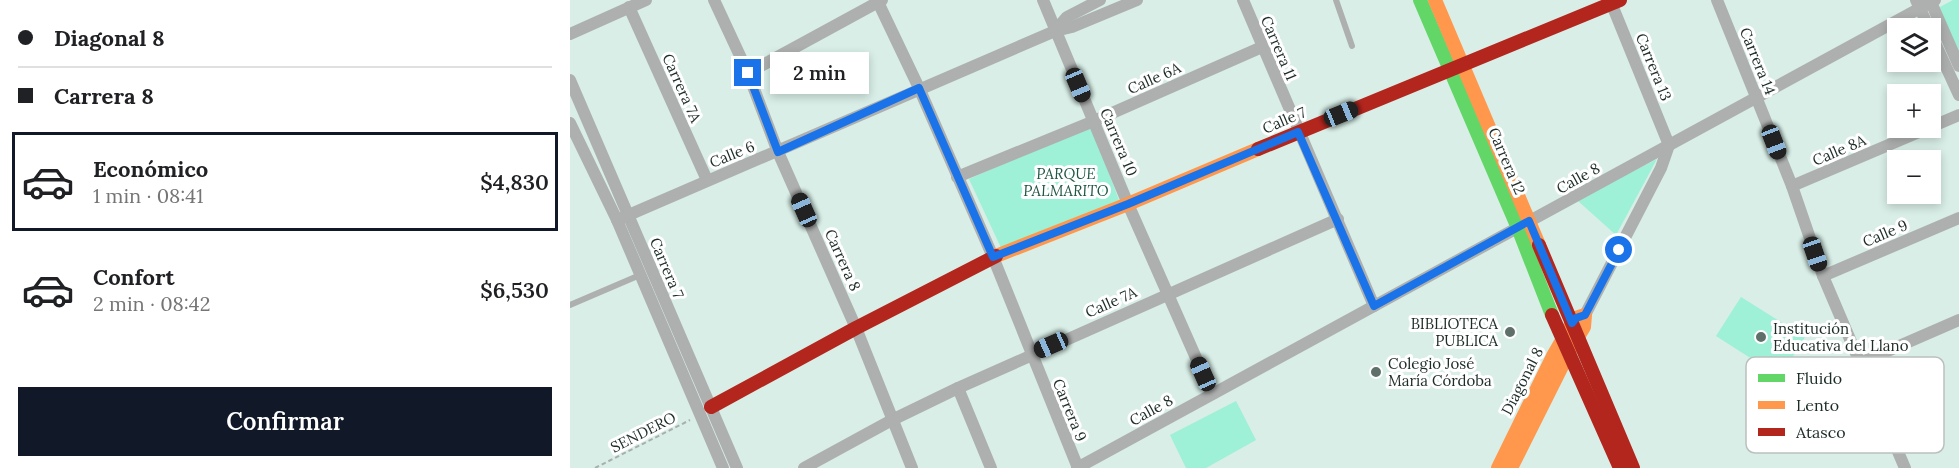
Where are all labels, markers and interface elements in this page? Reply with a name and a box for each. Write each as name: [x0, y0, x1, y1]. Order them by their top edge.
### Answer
street label: Carrera 11: [1257, 13, 1301, 83]
map controls: [1887, 18, 1941, 204]
button: layers: [1887, 18, 1941, 72]
text: Diagonal 8: [54, 24, 165, 52]
street label: Carrera 14: [1736, 25, 1780, 97]
street label: Carrera 13: [1632, 30, 1676, 104]
street label: Carrera 7A: [658, 51, 706, 126]
callout: 2 min: [769, 52, 868, 94]
street label: Calle 6A: [1124, 58, 1184, 98]
route end: [734, 59, 761, 86]
text: 2 min: [793, 60, 846, 85]
car: [1063, 65, 1093, 105]
text: Carrera 8: [54, 82, 154, 110]
button: +: [1887, 84, 1941, 138]
car: [1321, 99, 1361, 129]
street label: Calle 7: [1259, 102, 1309, 138]
street label: Carrera 10: [1096, 105, 1142, 179]
car: [1759, 122, 1789, 162]
street label: Carrera 12: [1484, 125, 1530, 197]
street label: Calle 8A: [1809, 130, 1869, 170]
street label: Calle 6: [707, 136, 757, 172]
button: −: [1887, 150, 1941, 204]
icon: car: [21, 155, 75, 209]
text: Económico: [93, 155, 208, 183]
street label: Calle 8: [1553, 158, 1603, 198]
park label: PARQUE PALMARITO: [1023, 164, 1109, 200]
text: $4,830: [480, 168, 549, 196]
text: 1 min · 08:41: [93, 183, 203, 208]
car: [788, 190, 820, 230]
street label: Calle 9: [1860, 215, 1910, 251]
street label: Carrera 8: [821, 226, 865, 294]
car: [1801, 234, 1829, 274]
street label: Carrera 7: [646, 235, 688, 301]
route start: [1605, 236, 1632, 263]
icon: car: [21, 263, 75, 317]
text: Confort: [93, 263, 175, 291]
text: $6,530: [480, 276, 549, 304]
street label: Calle 7A: [1082, 282, 1140, 322]
text: 2 min · 08:42: [93, 291, 210, 316]
place label: BIBLIOTECA PUBLICA: [1411, 314, 1499, 350]
place label: Institución Educativa del Llano: [1773, 319, 1909, 355]
marker: BIBLIOTECA PUBLICA: [1503, 325, 1517, 339]
car: [1031, 329, 1071, 361]
marker: Institución Educativa del Llano: [1754, 330, 1768, 344]
street label: Diagonal 8: [1497, 344, 1547, 418]
car: [1187, 354, 1219, 394]
place label: Colegio José María Córdoba: [1388, 354, 1492, 390]
legend: [1746, 357, 1944, 453]
marker: Colegio José María Córdoba: [1369, 365, 1383, 379]
text: Fluido: [1796, 368, 1842, 388]
street label: Carrera 9: [1049, 376, 1091, 444]
button: Confirmar: [18, 387, 552, 456]
street label: Calle 8: [1126, 390, 1176, 430]
text: Lento: [1796, 395, 1839, 415]
street label: SENDERO: [607, 407, 679, 457]
text: Atasco: [1795, 422, 1846, 442]

